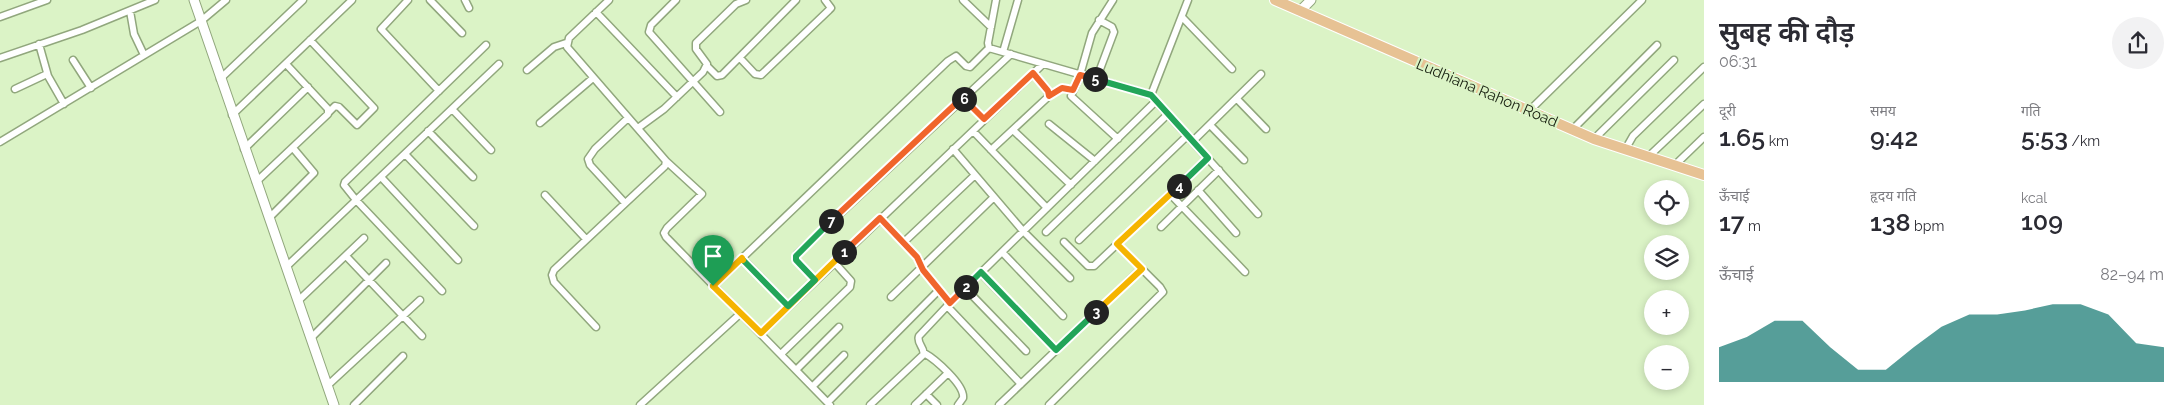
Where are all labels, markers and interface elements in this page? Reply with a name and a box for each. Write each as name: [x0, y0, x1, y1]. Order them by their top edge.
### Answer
text: सुबह की दौड़: [1719, 16, 1854, 49]
button: share: [2112, 17, 2164, 69]
text: 06:31: [1719, 52, 1757, 71]
street label: Ludhiana Rahon Road: [1414, 55, 1560, 131]
pin: 5: [1082, 66, 1108, 92]
text: 5: [1092, 71, 1099, 87]
pin: 6: [952, 86, 976, 112]
text: 6: [960, 91, 969, 107]
text: दूरी: [1719, 103, 1736, 119]
text: समय: [1870, 103, 1896, 119]
text: गति: [2021, 103, 2041, 119]
text: 1.65: [1719, 122, 1765, 152]
text: 9:42: [1870, 122, 1918, 152]
text: 5:53: [2021, 122, 2068, 152]
text: km: [1765, 133, 1789, 149]
text: /km: [2068, 133, 2100, 149]
pin: 4: [1166, 174, 1192, 198]
text: 4: [1176, 178, 1184, 194]
map controls: [1644, 180, 1689, 390]
button: locate: [1644, 180, 1689, 225]
text: ऊँचाई: [1719, 188, 1749, 204]
text: हृदय गति: [1870, 188, 1916, 204]
text: kcal: [2021, 190, 2047, 206]
text: 109: [2021, 206, 2063, 236]
text: 17: [1719, 207, 1744, 237]
text: 138: [1870, 207, 1911, 237]
pin: 7: [818, 208, 844, 234]
text: 7: [828, 213, 835, 229]
text: m: [1744, 218, 1761, 234]
text: bpm: [1911, 218, 1944, 234]
pin: [692, 235, 734, 286]
button: layers: [1644, 235, 1689, 280]
pin: 1: [832, 240, 856, 264]
icon: arrive: [699, 242, 727, 270]
text: 1: [841, 244, 848, 260]
text: ऊँचाई: [1719, 265, 1754, 284]
text: 82–94 m: [2100, 265, 2164, 284]
pin: 2: [954, 274, 978, 300]
text: 2: [963, 279, 970, 295]
button: +: [1644, 290, 1689, 335]
pin: 3: [1084, 300, 1108, 324]
text: 3: [1093, 304, 1100, 320]
button: −: [1644, 345, 1689, 390]

